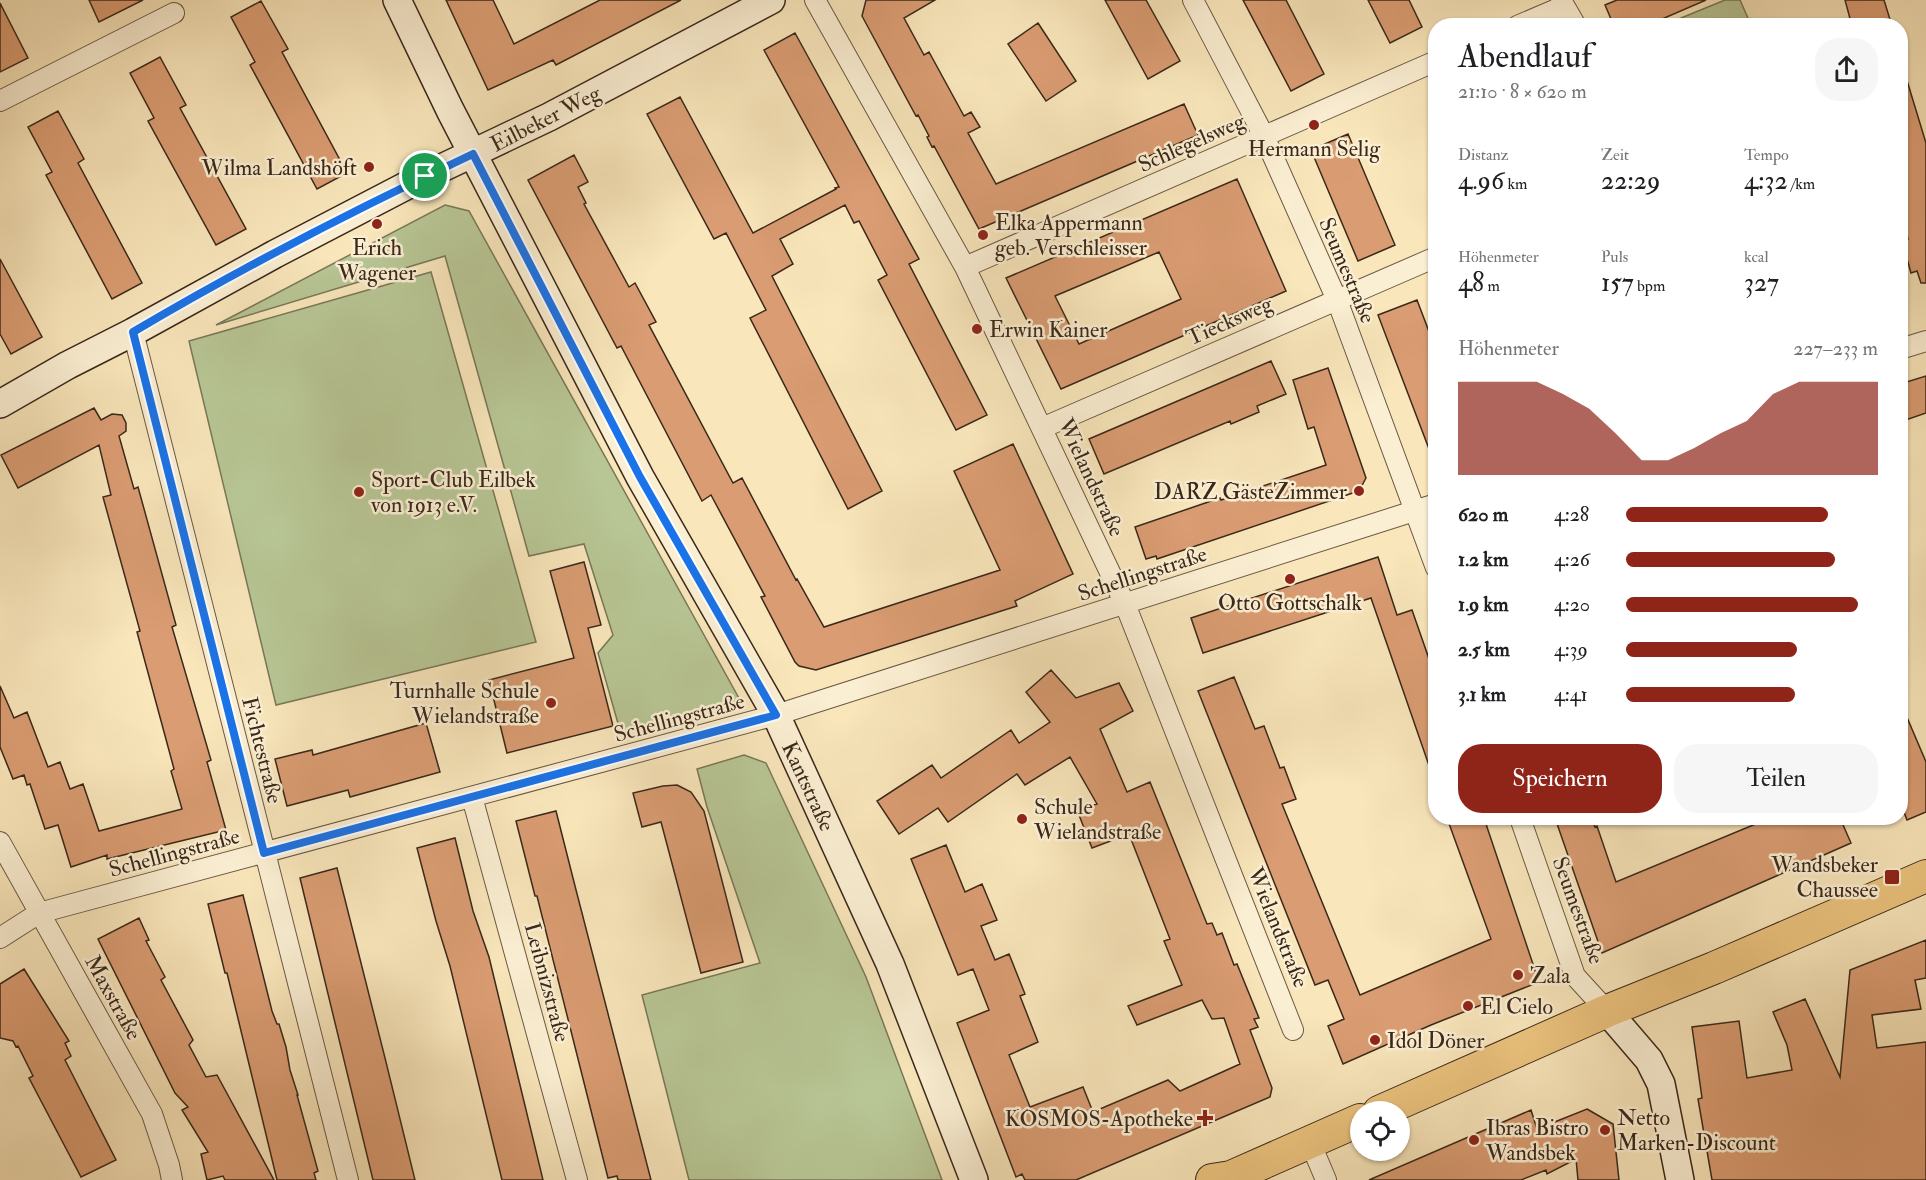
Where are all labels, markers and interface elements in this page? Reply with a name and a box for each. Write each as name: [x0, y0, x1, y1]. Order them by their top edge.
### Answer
text: Abendlauf: [1458, 36, 1592, 77]
button: share: [1815, 38, 1878, 101]
street label: Eilbeker Weg: [486, 79, 606, 159]
text: 21:10 · 8 × 620 m: [1458, 79, 1587, 104]
street label: Schlegelsweg: [1134, 106, 1250, 179]
marker: Hermann Selig: [1307, 118, 1321, 132]
place label: Hermann Selig: [1248, 135, 1381, 163]
text: Distanz: [1458, 145, 1509, 165]
text: Zeit: [1601, 145, 1629, 165]
text: Tempo: [1744, 145, 1789, 165]
pin: [399, 150, 450, 201]
place label: Wilma Landshöft: [200, 154, 357, 182]
icon: arrive: [408, 159, 441, 192]
marker: Wilma Landshöft: [362, 160, 376, 174]
text: 4.96: [1458, 165, 1504, 197]
text: 22:29: [1601, 165, 1660, 197]
text: 4:32: [1744, 165, 1788, 197]
text: km: [1504, 174, 1527, 194]
text: /km: [1788, 174, 1815, 194]
place label: Elka Appermann geb. Verschleisser: [995, 209, 1148, 262]
street label: Seumestraße: [1312, 213, 1382, 327]
marker: Erich Wagener: [370, 217, 384, 231]
marker: Elka Appermann geb. Verschleisser: [976, 228, 990, 242]
place label: Erich Wagener: [337, 234, 417, 287]
text: Höhenmeter: [1458, 247, 1539, 267]
text: Puls: [1601, 247, 1628, 267]
text: kcal: [1744, 247, 1769, 267]
text: 48: [1458, 267, 1484, 299]
text: 157: [1601, 267, 1634, 299]
text: 327: [1744, 267, 1779, 299]
text: m: [1484, 276, 1500, 296]
text: bpm: [1634, 276, 1665, 296]
street label: Tiecksweg: [1182, 289, 1278, 352]
place label: Erwin Kainer: [989, 316, 1108, 344]
marker: Erwin Kainer: [970, 322, 984, 336]
text: Höhenmeter: [1458, 336, 1559, 361]
text: 227–233 m: [1793, 336, 1878, 361]
street label: Wielandstraße: [1051, 413, 1131, 541]
place label: Sport-Club Eilbek von 1913 e.V.: [370, 466, 536, 519]
place label: DARZ GästeZimmer: [1154, 478, 1348, 506]
marker: DARZ GästeZimmer: [1352, 484, 1366, 498]
marker: Sport-Club Eilbek von 1913 e.V.: [352, 485, 366, 499]
text: 620 m: [1458, 502, 1508, 527]
text: 4:28: [1554, 502, 1589, 527]
street label: Schellingstraße: [1074, 540, 1210, 608]
text: 1.2 km: [1458, 547, 1508, 572]
text: 4:26: [1554, 547, 1590, 572]
marker: Otto Gottschalk: [1283, 572, 1297, 586]
place label: Otto Gottschalk: [1218, 589, 1362, 617]
text: 1.9 km: [1458, 592, 1509, 617]
text: 4:20: [1554, 592, 1590, 617]
text: 2.5 km: [1458, 637, 1510, 662]
text: 4:39: [1554, 637, 1588, 662]
place label: Turnhalle Schule Wielandstraße: [390, 677, 539, 730]
text: 3.1 km: [1458, 682, 1506, 707]
text: 4:41: [1554, 682, 1588, 707]
street label: Schellingstraße: [611, 687, 748, 749]
street label: Fichtestraße: [235, 694, 289, 806]
marker: Turnhalle Schule Wielandstraße: [544, 696, 558, 710]
street label: Kantstraße: [775, 737, 841, 836]
button: Speichern: [1458, 744, 1662, 813]
button: Teilen: [1674, 744, 1878, 813]
place label: Schule Wielandstraße: [1033, 793, 1161, 846]
marker: Schule Wielandstraße: [1015, 812, 1029, 826]
street label: Schellingstraße: [106, 822, 243, 884]
place label: Wandsbeker Chaussee: [1770, 851, 1879, 904]
street label: Seumestraße: [1546, 853, 1610, 968]
street label: Wielandstraße: [1241, 862, 1315, 992]
marker: Wandsbeker Chaussee: [1883, 868, 1901, 886]
street label: Leibnizstraße: [518, 919, 576, 1045]
street label: Maxstraße: [78, 950, 148, 1045]
place label: Zala: [1530, 962, 1571, 990]
marker: Zala: [1511, 968, 1525, 982]
place label: El Cielo: [1480, 993, 1553, 1021]
marker: El Cielo: [1461, 999, 1475, 1013]
place label: Idol Döner: [1387, 1027, 1485, 1055]
marker: Idol Döner: [1368, 1033, 1382, 1047]
map controls: [1350, 1101, 1410, 1161]
button: locate: [1350, 1101, 1410, 1161]
place label: Netto Marken-Discount: [1617, 1104, 1776, 1157]
place label: KOSMOS-Apotheke: [1005, 1105, 1193, 1134]
marker: KOSMOS-Apotheke: [1198, 1111, 1212, 1125]
place label: Ibras Bistro Wandsbek: [1485, 1114, 1589, 1167]
marker: Netto Marken-Discount: [1598, 1123, 1612, 1137]
marker: Ibras Bistro Wandsbek: [1467, 1133, 1481, 1147]

